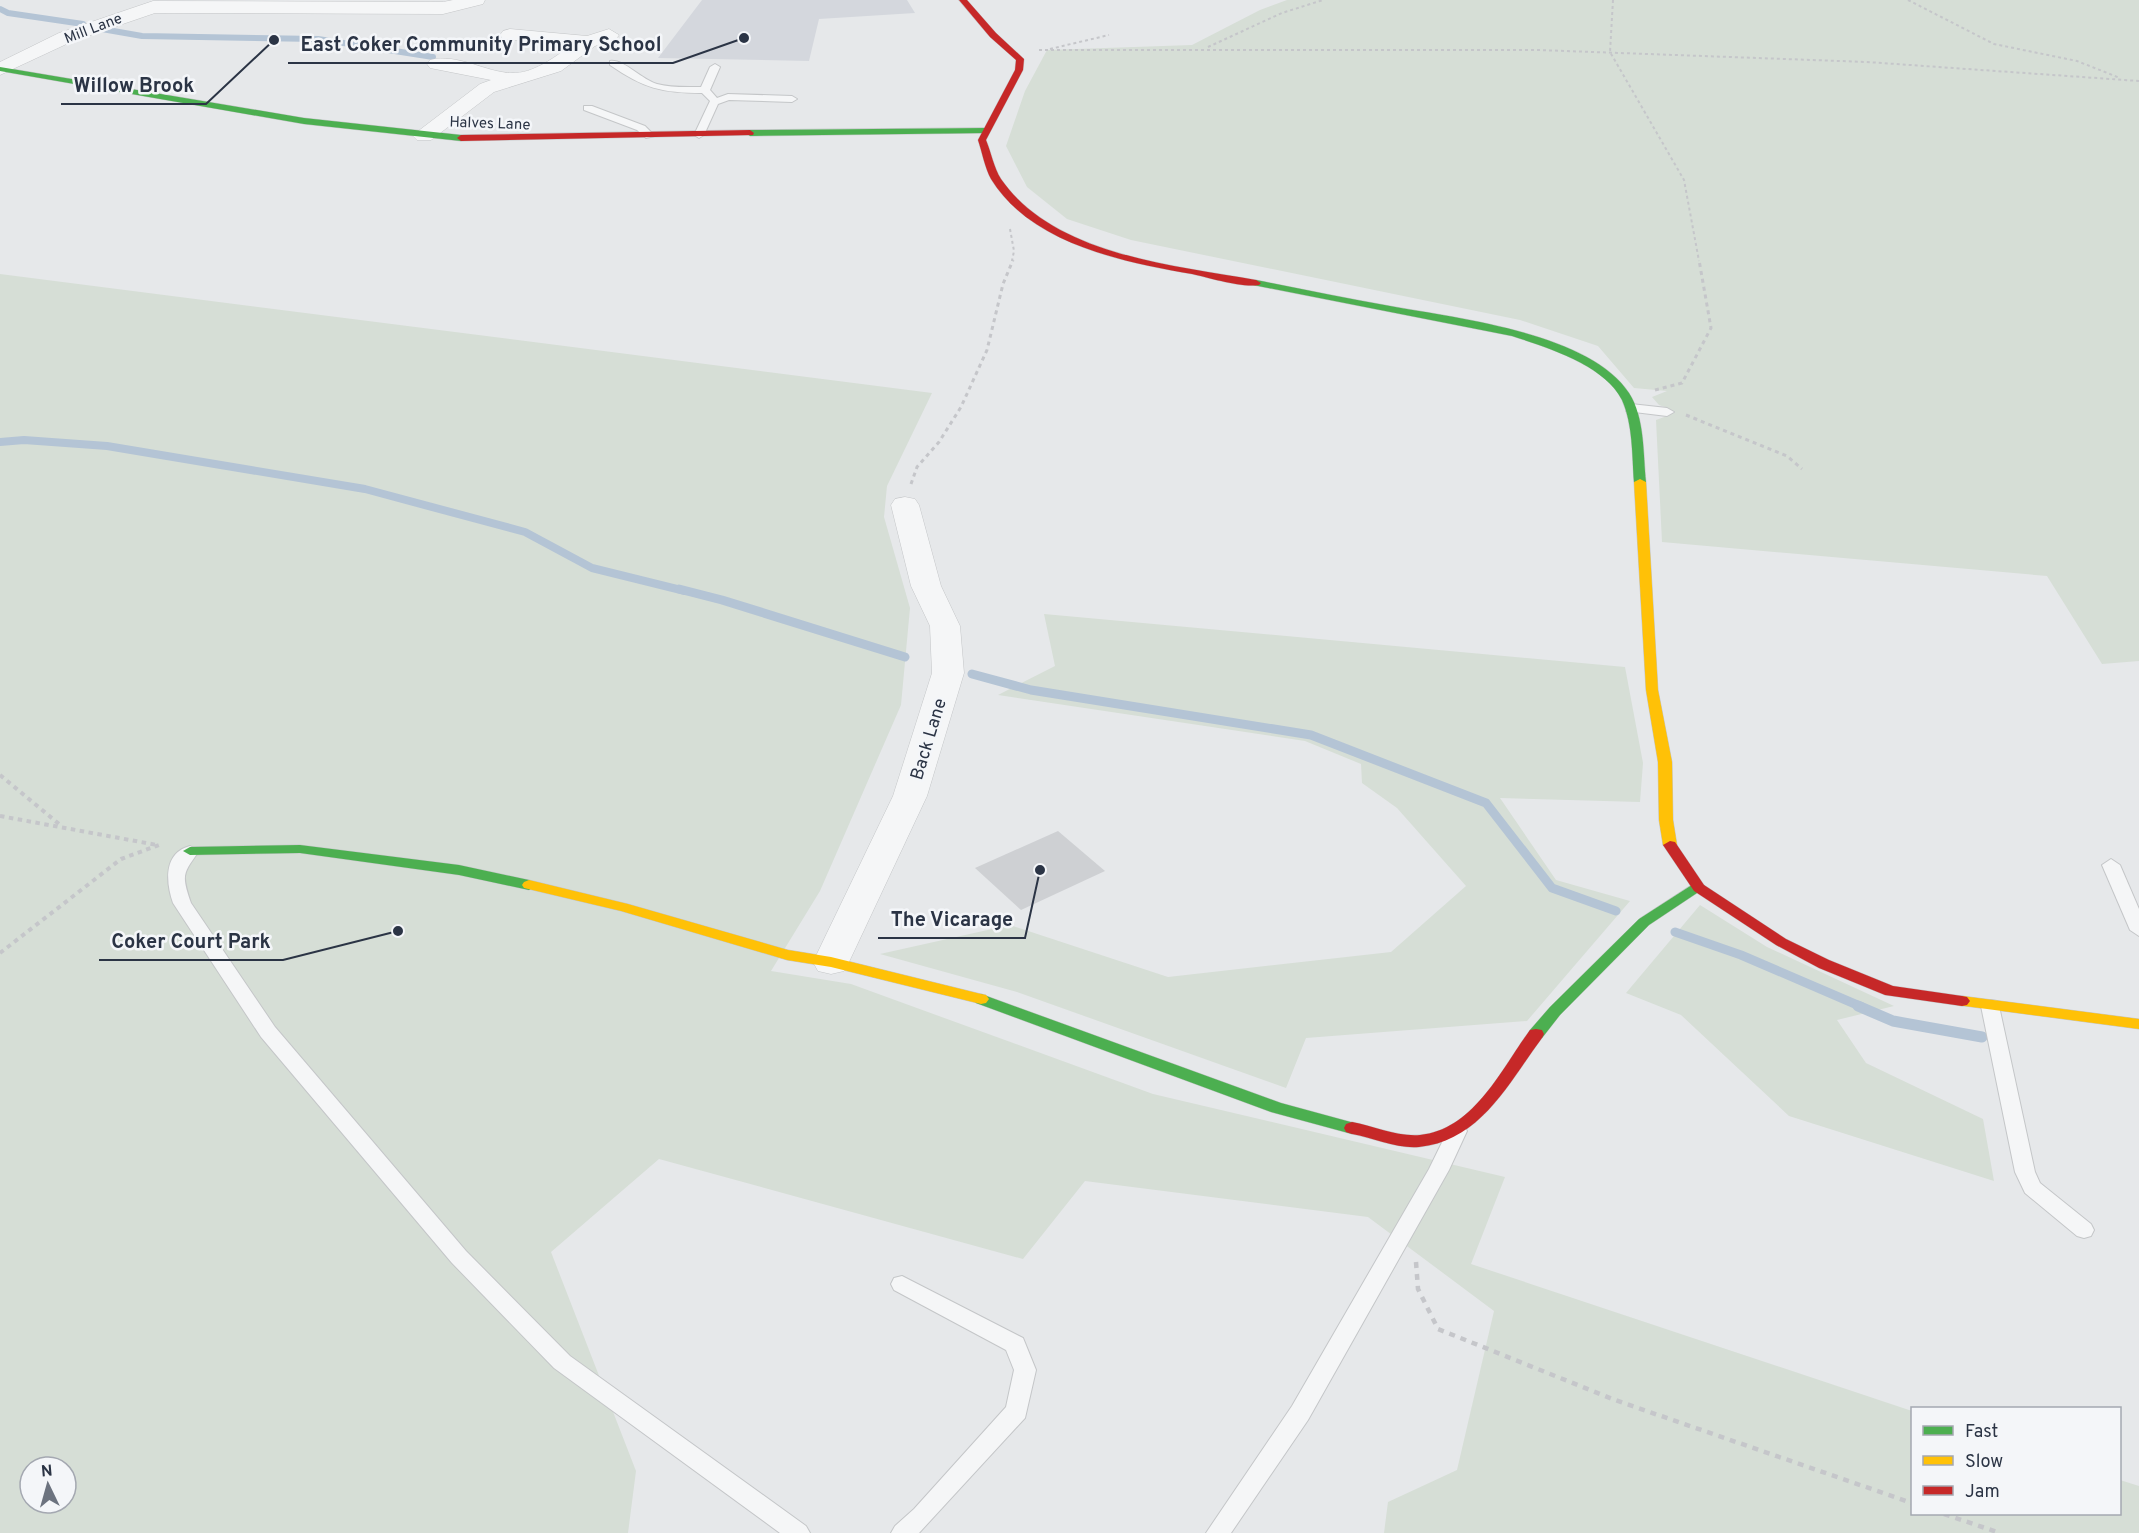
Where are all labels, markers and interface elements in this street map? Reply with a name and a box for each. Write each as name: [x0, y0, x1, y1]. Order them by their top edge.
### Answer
street label: Mill Lane: [62, 10, 125, 49]
callout: East Coker Community Primary School: [288, 25, 673, 63]
text: East Coker Community Primary School: [300, 33, 662, 59]
callout: Willow Brook: [61, 66, 206, 104]
text: Willow Brook: [74, 74, 194, 100]
street label: Halves Lane: [449, 114, 531, 135]
street label: Back Lane: [906, 696, 953, 783]
callout: The Vicarage: [878, 900, 1025, 938]
text: The Vicarage: [891, 908, 1013, 934]
callout: Coker Court Park: [99, 922, 283, 960]
text: Coker Court Park: [111, 930, 271, 956]
legend: [1911, 1407, 2121, 1515]
text: Fast: [1965, 1421, 1998, 1444]
text: Slow: [1965, 1451, 2003, 1474]
north arrow: [18, 1455, 78, 1515]
text: N: [40, 1462, 53, 1483]
text: Jam: [1965, 1481, 2000, 1504]

